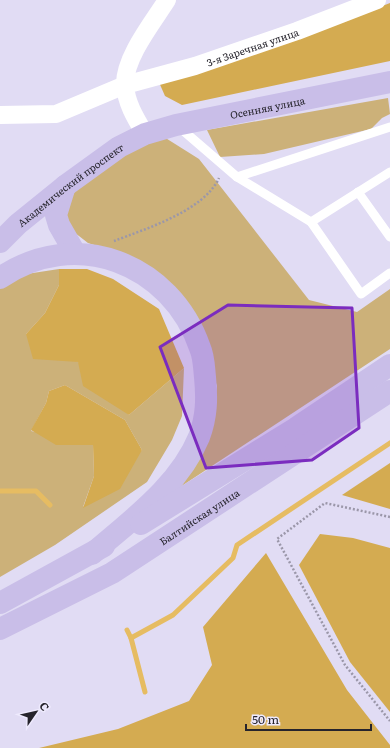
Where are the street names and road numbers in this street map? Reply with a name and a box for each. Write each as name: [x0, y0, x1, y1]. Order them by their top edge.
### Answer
street label: 3-я Заречная улица: [204, 23, 301, 69]
street label: Осенняя улица: [229, 92, 307, 122]
street label: Академический проспект: [14, 139, 126, 229]
street label: Балтийская улица: [156, 484, 242, 548]

